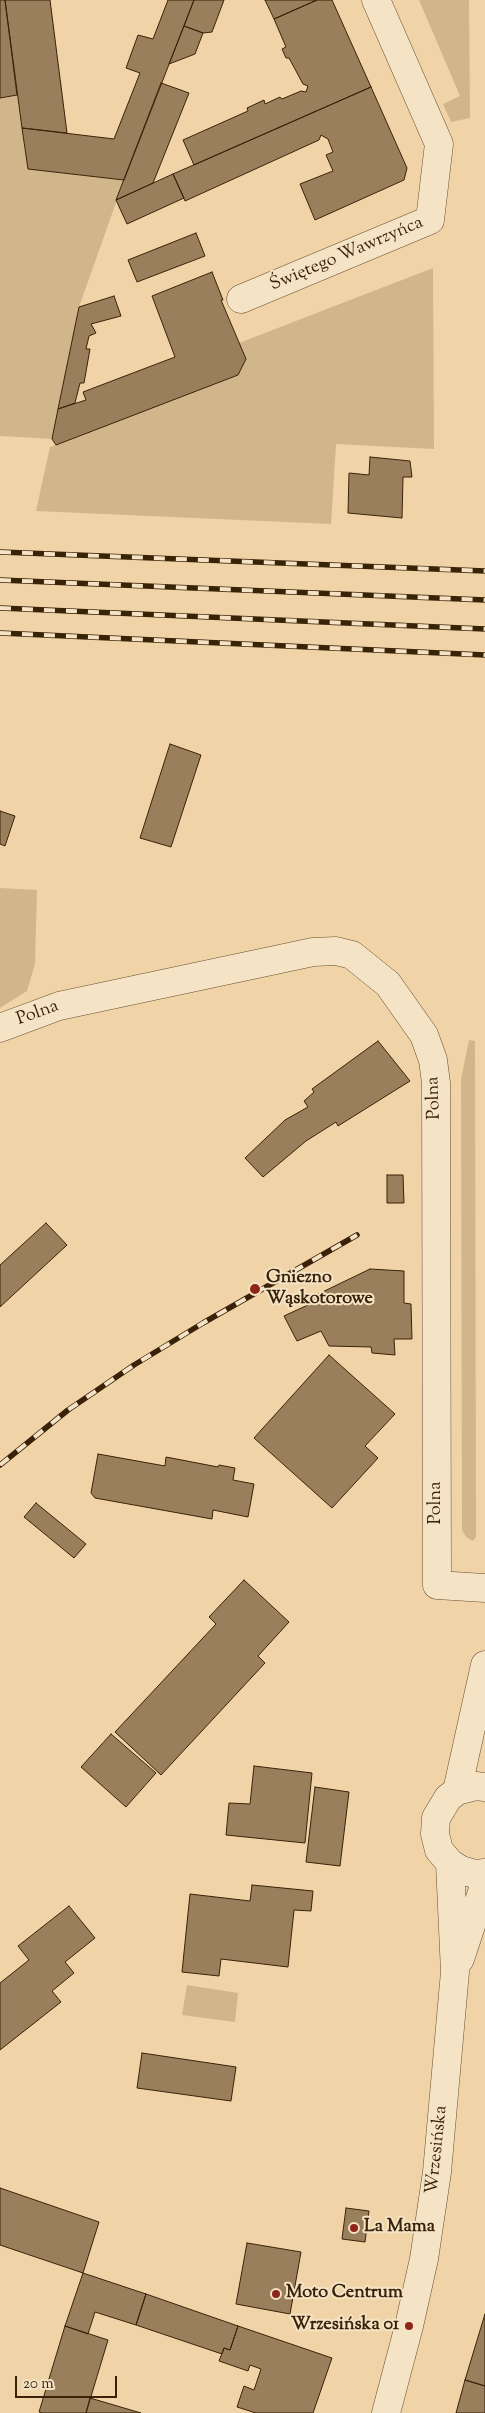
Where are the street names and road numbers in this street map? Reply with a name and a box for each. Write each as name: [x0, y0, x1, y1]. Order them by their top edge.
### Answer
street label: Świętego Wawrzyńca: [267, 213, 427, 297]
street label: Polna: [14, 996, 62, 1032]
street label: Polna: [423, 1076, 447, 1120]
street label: Polna: [426, 1481, 448, 1525]
street label: Wrzesińska: [423, 2105, 453, 2195]

